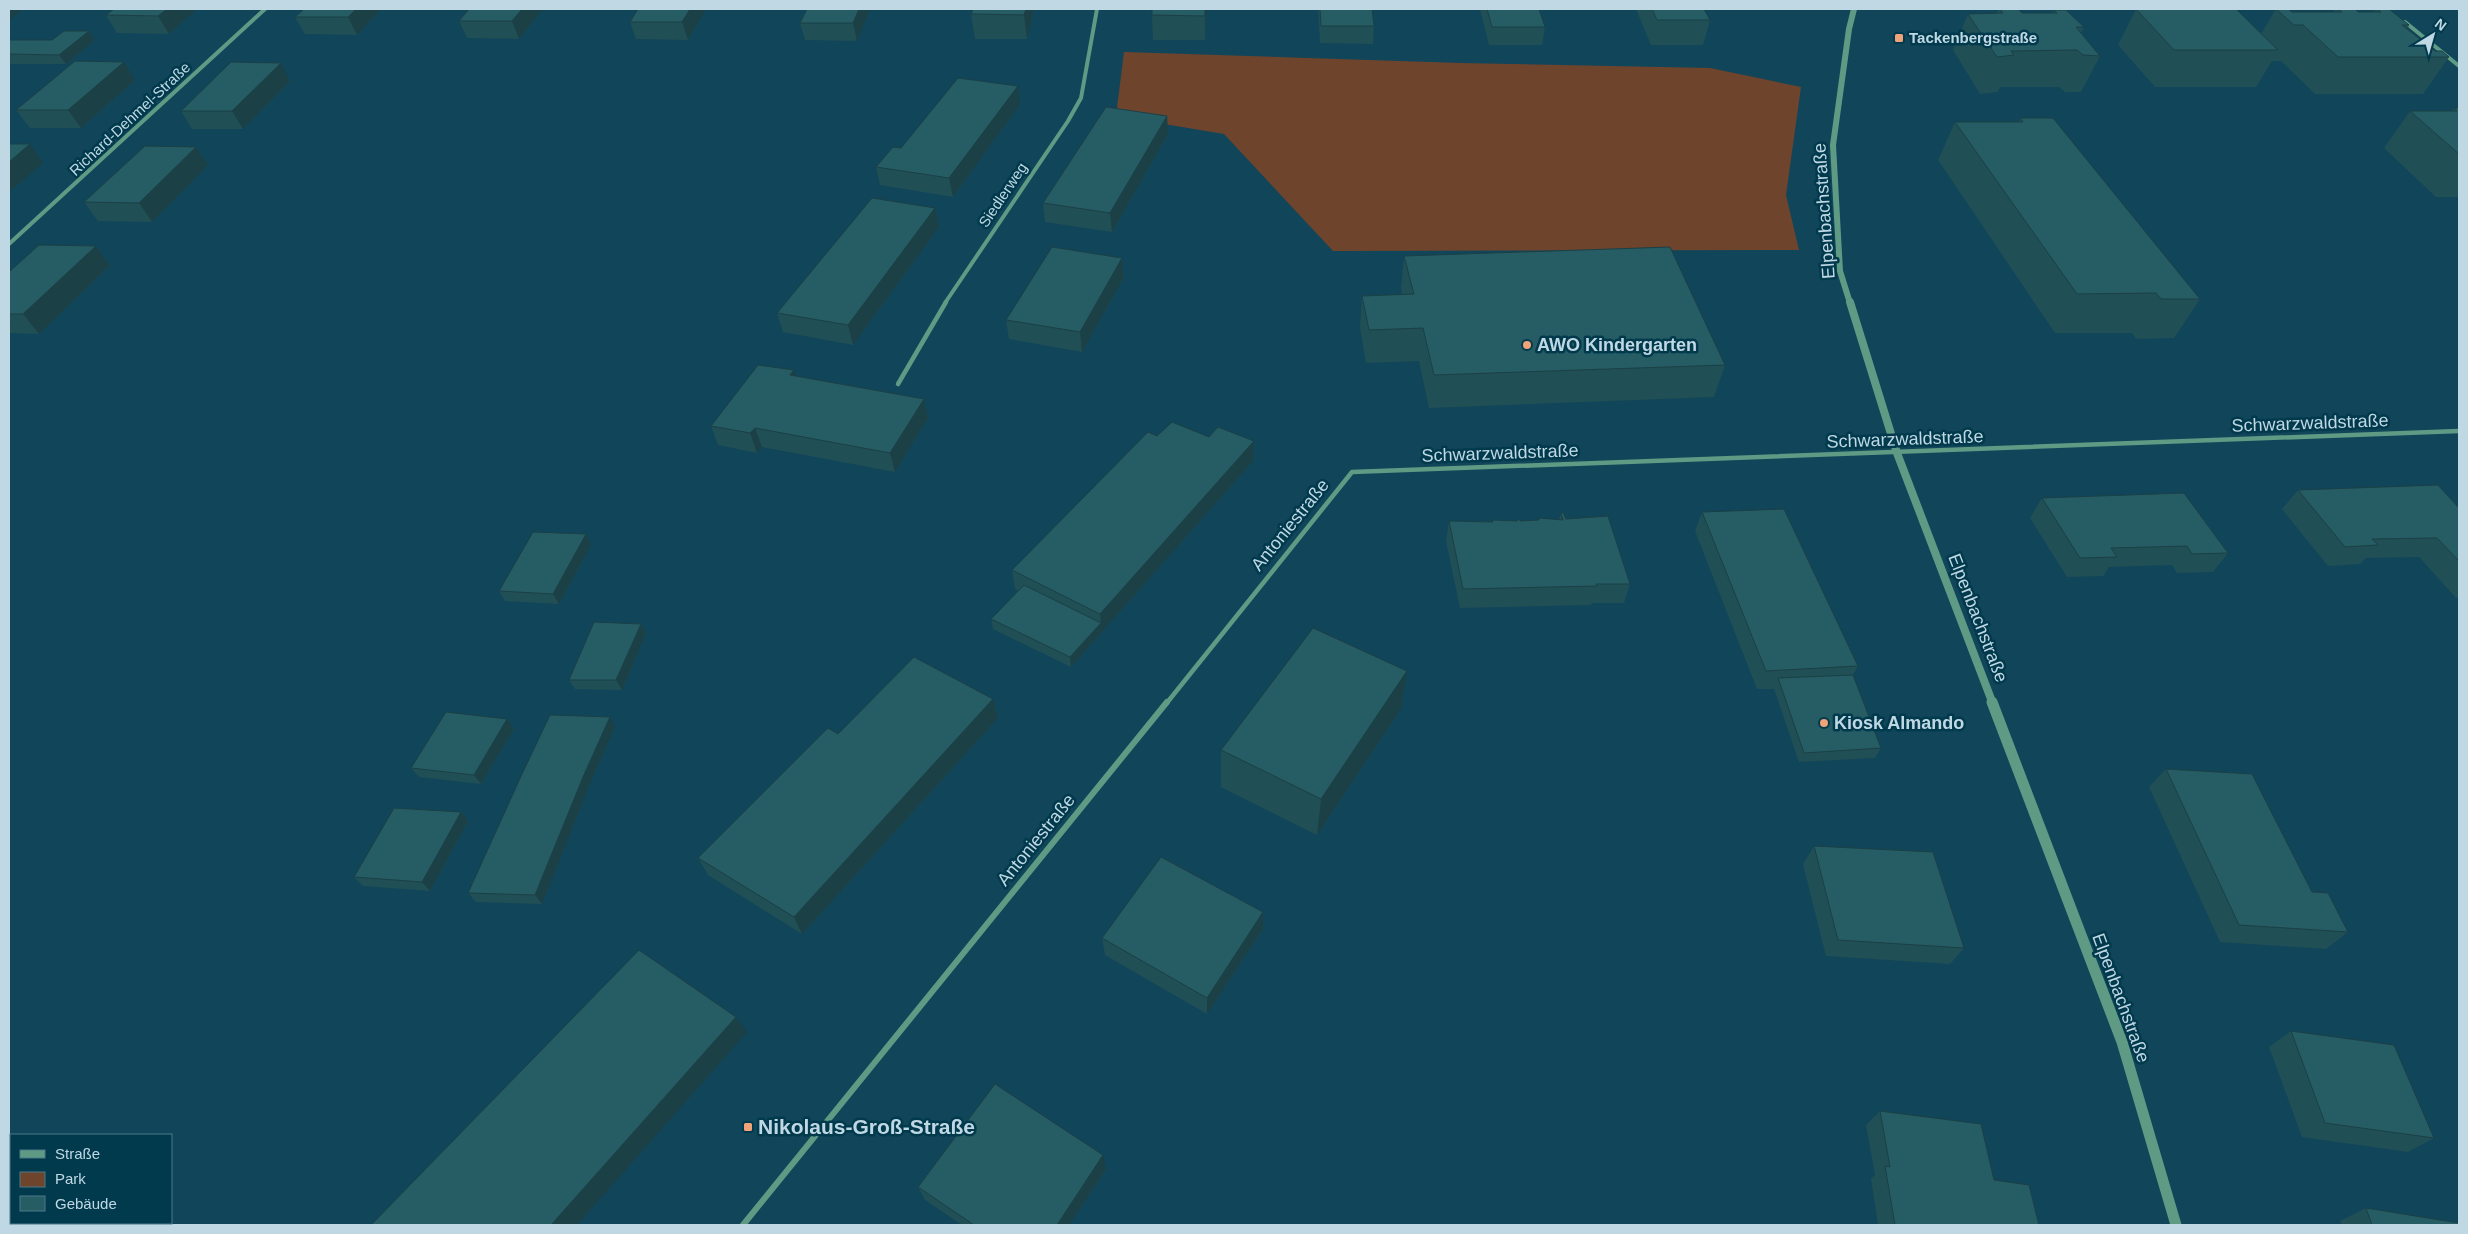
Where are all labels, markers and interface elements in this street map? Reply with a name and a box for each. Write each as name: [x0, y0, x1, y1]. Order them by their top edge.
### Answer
north arrow: [2408, 10, 2458, 60]
text: N: [2432, 15, 2450, 34]
place label: Tackenbergstraße: [1909, 29, 2037, 46]
marker: Tackenbergstraße: [1893, 32, 1905, 44]
street label: Richard-Dehmel-Straße: [66, 58, 193, 179]
street label: Elpenbachstraße: [1809, 142, 1839, 280]
street label: Siedlerweg: [975, 159, 1030, 230]
place label: AWO Kindergarten: [1537, 335, 1697, 355]
marker: AWO Kindergarten: [1521, 339, 1533, 351]
street label: Schwarzwaldstraße: [2231, 410, 2389, 436]
street label: Schwarzwaldstraße: [1826, 426, 1984, 452]
street label: Schwarzwaldstraße: [1421, 440, 1579, 466]
street label: Antoniestraße: [1247, 475, 1333, 575]
street label: Elpenbachstraße: [1944, 551, 2012, 685]
place label: Kiosk Almando: [1834, 713, 1964, 733]
marker: Kiosk Almando: [1818, 717, 1830, 729]
street label: Antoniestraße: [993, 790, 1079, 890]
street label: Elpenbachstraße: [2088, 931, 2154, 1065]
place label: Nikolaus-Groß-Straße: [758, 1115, 975, 1138]
marker: Nikolaus-Groß-Straße: [742, 1121, 754, 1133]
legend: [10, 1134, 172, 1224]
text: Straße: [55, 1145, 100, 1162]
text: Park: [55, 1170, 86, 1187]
text: Gebäude: [55, 1195, 117, 1212]

